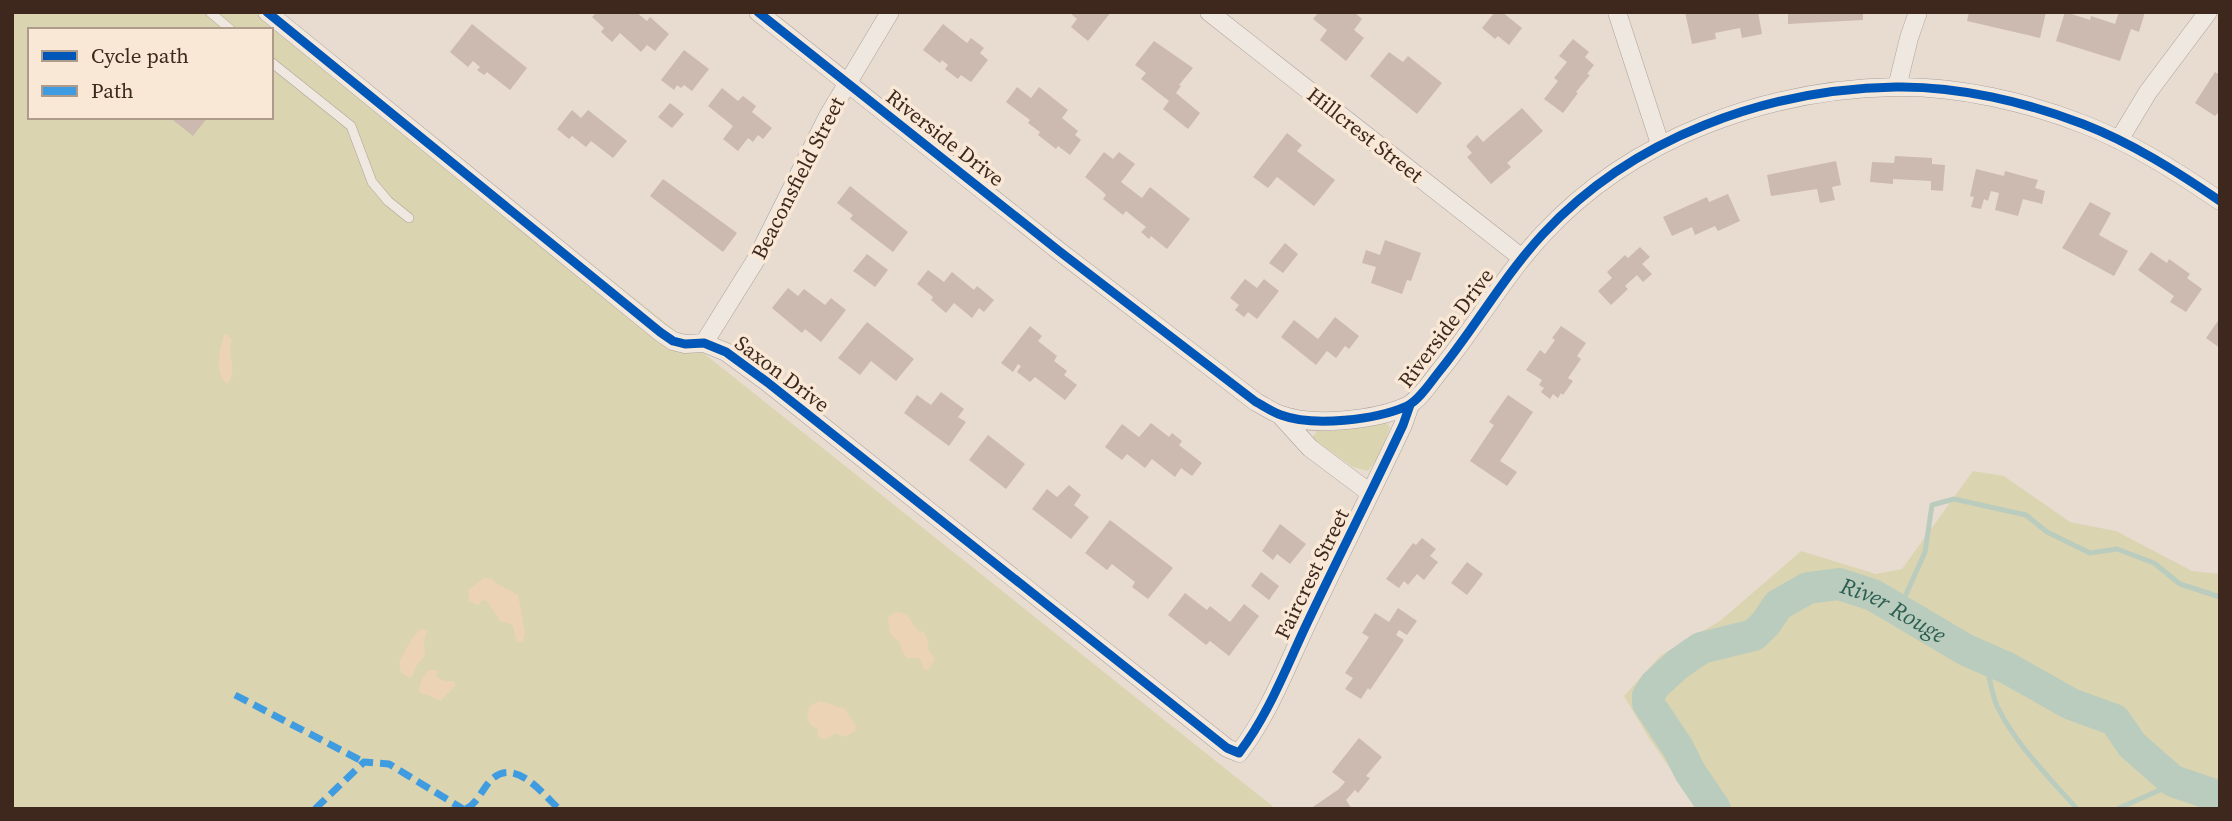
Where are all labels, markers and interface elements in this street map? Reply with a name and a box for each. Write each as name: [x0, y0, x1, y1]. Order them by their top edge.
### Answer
legend: [28, 28, 273, 119]
text: Cycle path: [91, 41, 189, 70]
text: Path: [91, 76, 134, 105]
street label: Hillcrest Street: [1301, 80, 1430, 189]
street label: Riverside Drive: [880, 82, 1010, 193]
street label: Beaconsfield Street: [744, 92, 851, 264]
street label: Riverside Drive: [1391, 262, 1500, 393]
street label: Saxon Drive: [729, 328, 836, 419]
street label: Faircrest Street: [1267, 504, 1356, 644]
water label: River Rouge: [1835, 569, 1953, 651]

